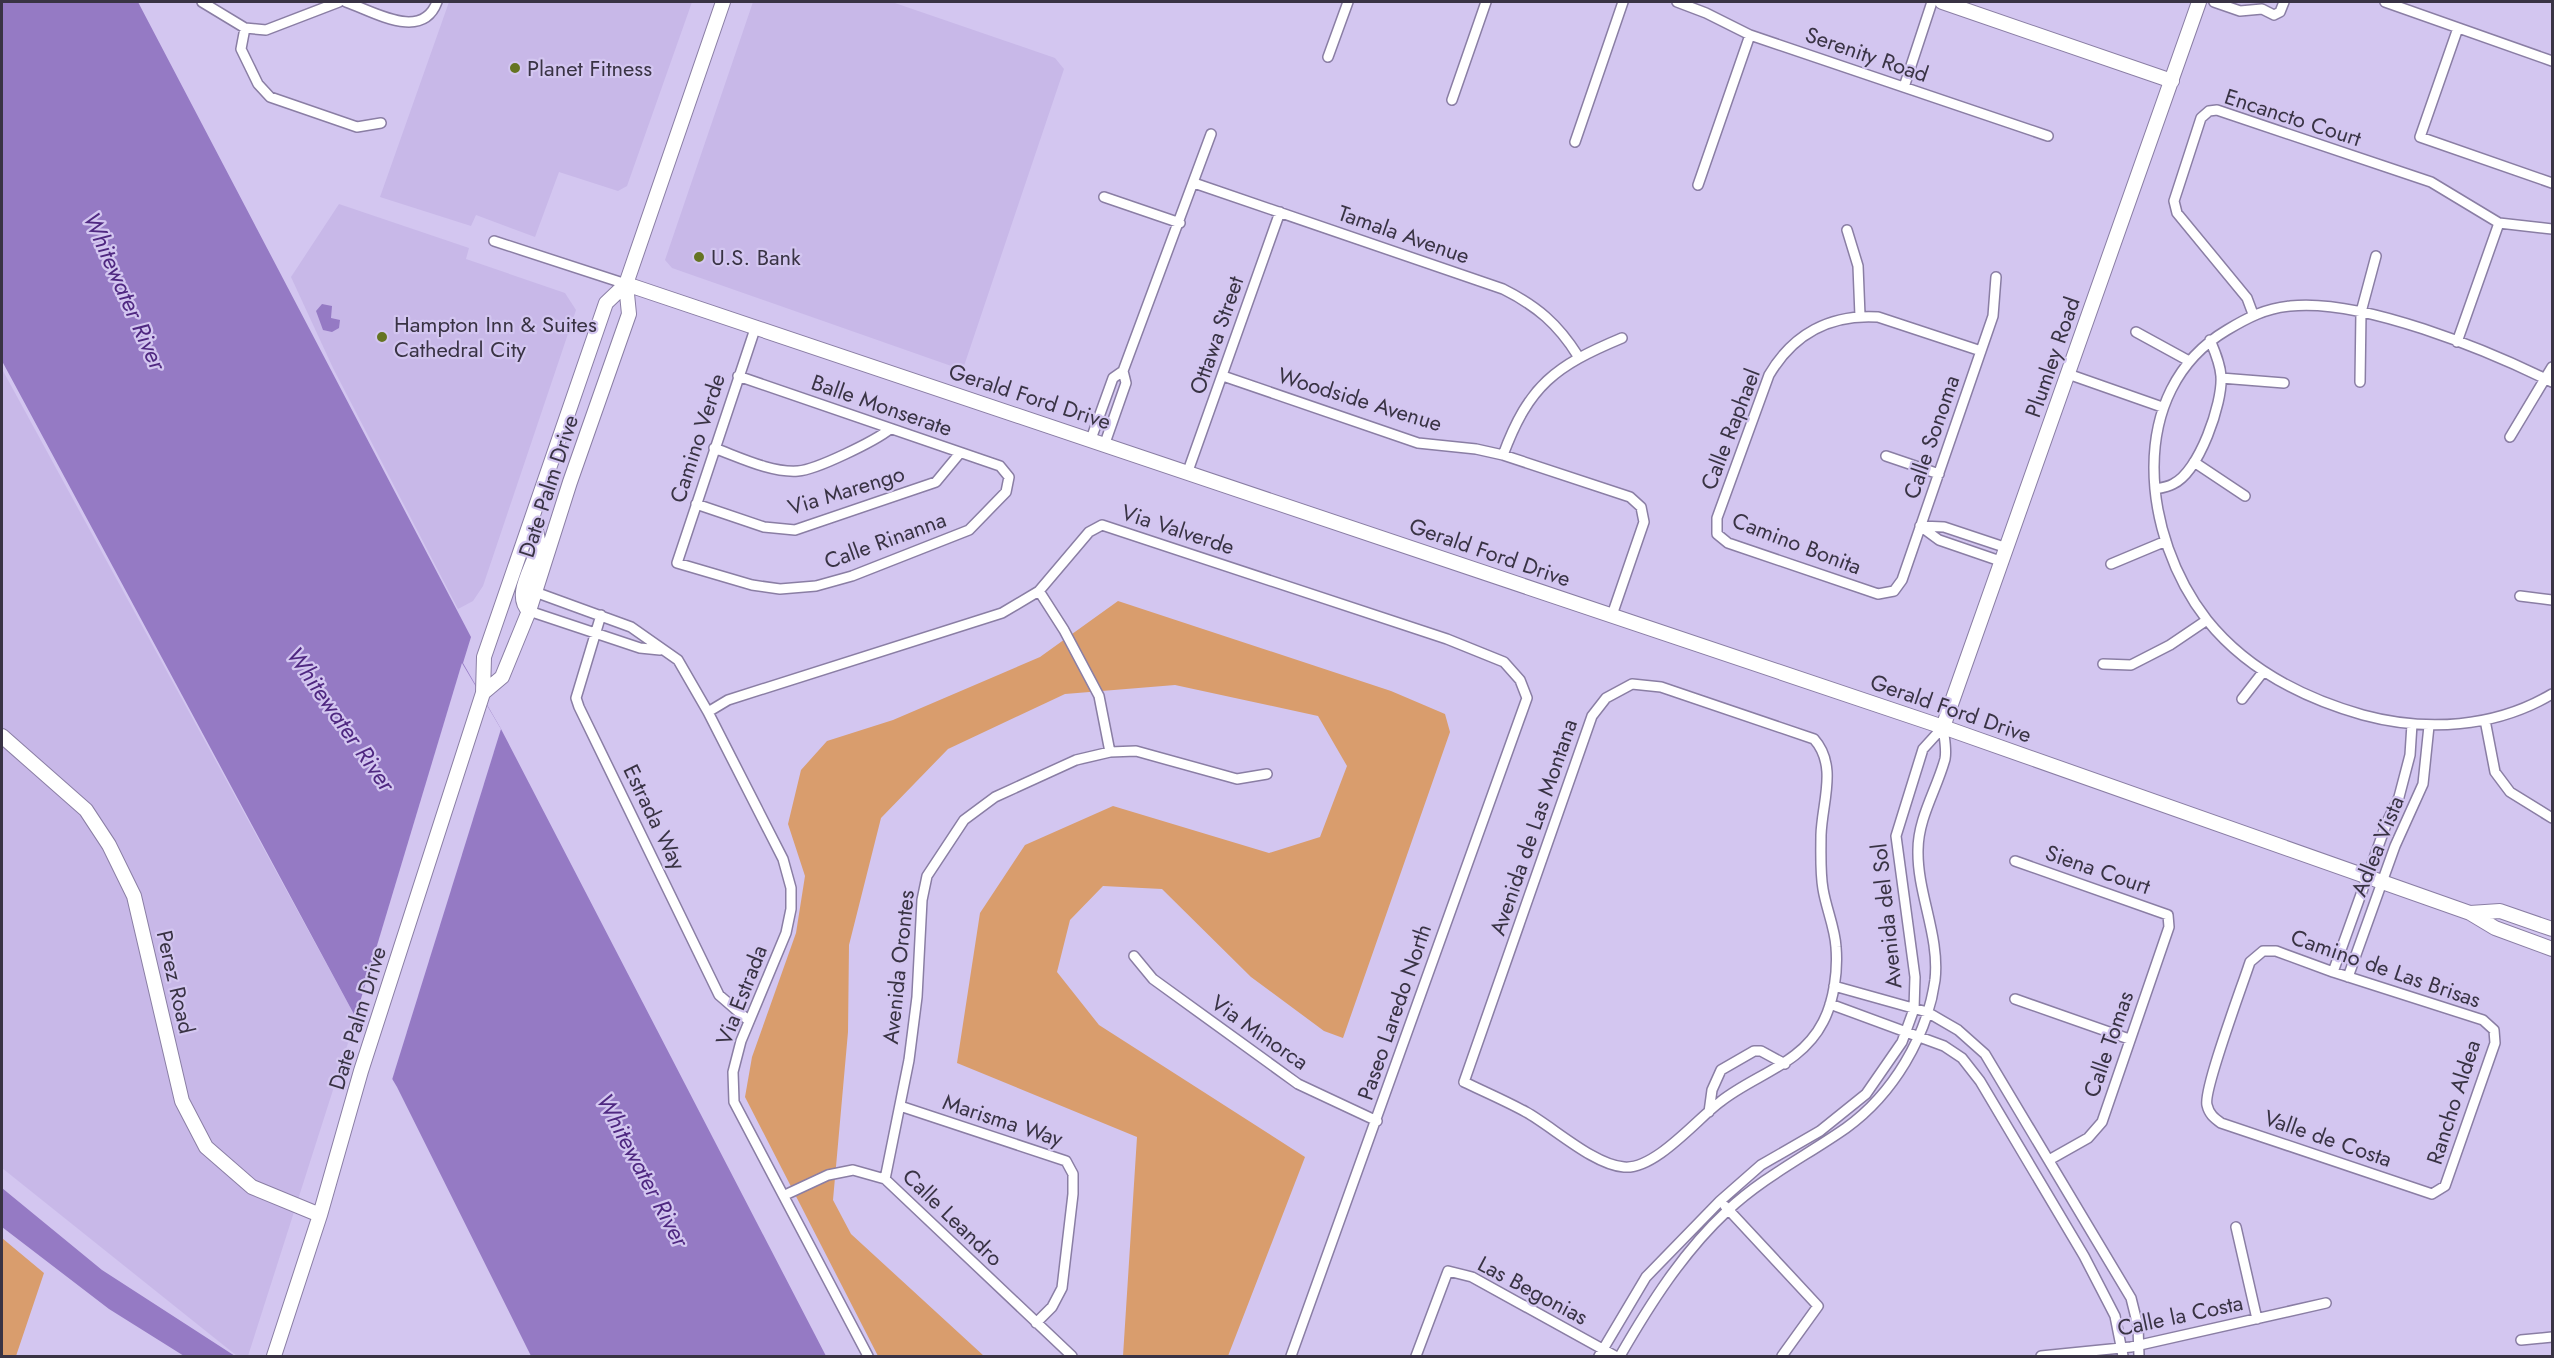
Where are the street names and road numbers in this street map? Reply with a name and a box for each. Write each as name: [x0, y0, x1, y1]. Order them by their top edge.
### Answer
street label: Serenity Road: [1801, 18, 1933, 90]
street label: Encancto Court: [2220, 80, 2366, 154]
street label: Tamala Avenue: [1334, 197, 1474, 271]
street label: Ottawa Street: [1181, 271, 1251, 398]
street label: Plumley Road: [2016, 292, 2088, 422]
street label: Gerald Ford Drive: [945, 355, 1115, 437]
street label: Woodside Avenue: [1274, 359, 1446, 439]
street label: Calle Raphael: [1692, 364, 1768, 494]
street label: Balle Monserate: [807, 366, 957, 444]
street label: Camino Verde: [661, 369, 733, 507]
street label: Calle Sonoma: [1895, 371, 1967, 503]
street label: Date Palm Drive: [510, 410, 586, 562]
street label: Via Marengo: [784, 457, 908, 523]
street label: Via Valverde: [1117, 496, 1239, 562]
street label: Calle Rinanna: [820, 503, 950, 577]
street label: Camino Bonita: [1728, 504, 1866, 582]
street label: Gerald Ford Drive: [1405, 509, 1575, 595]
street label: Gerald Ford Drive: [1866, 665, 2036, 751]
street label: Avenida de Las Montana: [1481, 715, 1585, 939]
street label: Estrada Way: [616, 759, 694, 875]
street label: Adlea Vista: [2342, 791, 2412, 901]
street label: Siena Court: [2041, 836, 2156, 902]
street label: Avenida del Sol: [1862, 842, 1910, 990]
street label: Avenida Orontes: [874, 888, 922, 1046]
street label: Paseo Laredo North: [1349, 920, 1439, 1104]
street label: Camino de Las Brisas: [2287, 920, 2485, 1016]
street label: Perez Road: [149, 927, 203, 1037]
street label: Via Estrada: [707, 940, 775, 1050]
street label: Date Palm Drive: [320, 942, 394, 1094]
street label: Calle Tomas: [2075, 986, 2141, 1101]
street label: Via Minorca: [1205, 987, 1315, 1077]
street label: Rancho Aldea: [2418, 1036, 2488, 1168]
street label: Marisma Way: [939, 1086, 1068, 1155]
street label: Valle de Costa: [2260, 1101, 2396, 1175]
street label: Calle Leandro: [896, 1161, 1010, 1273]
street label: Las Begonias: [1472, 1248, 1594, 1333]
street label: Calle la Costa: [2114, 1286, 2246, 1344]

